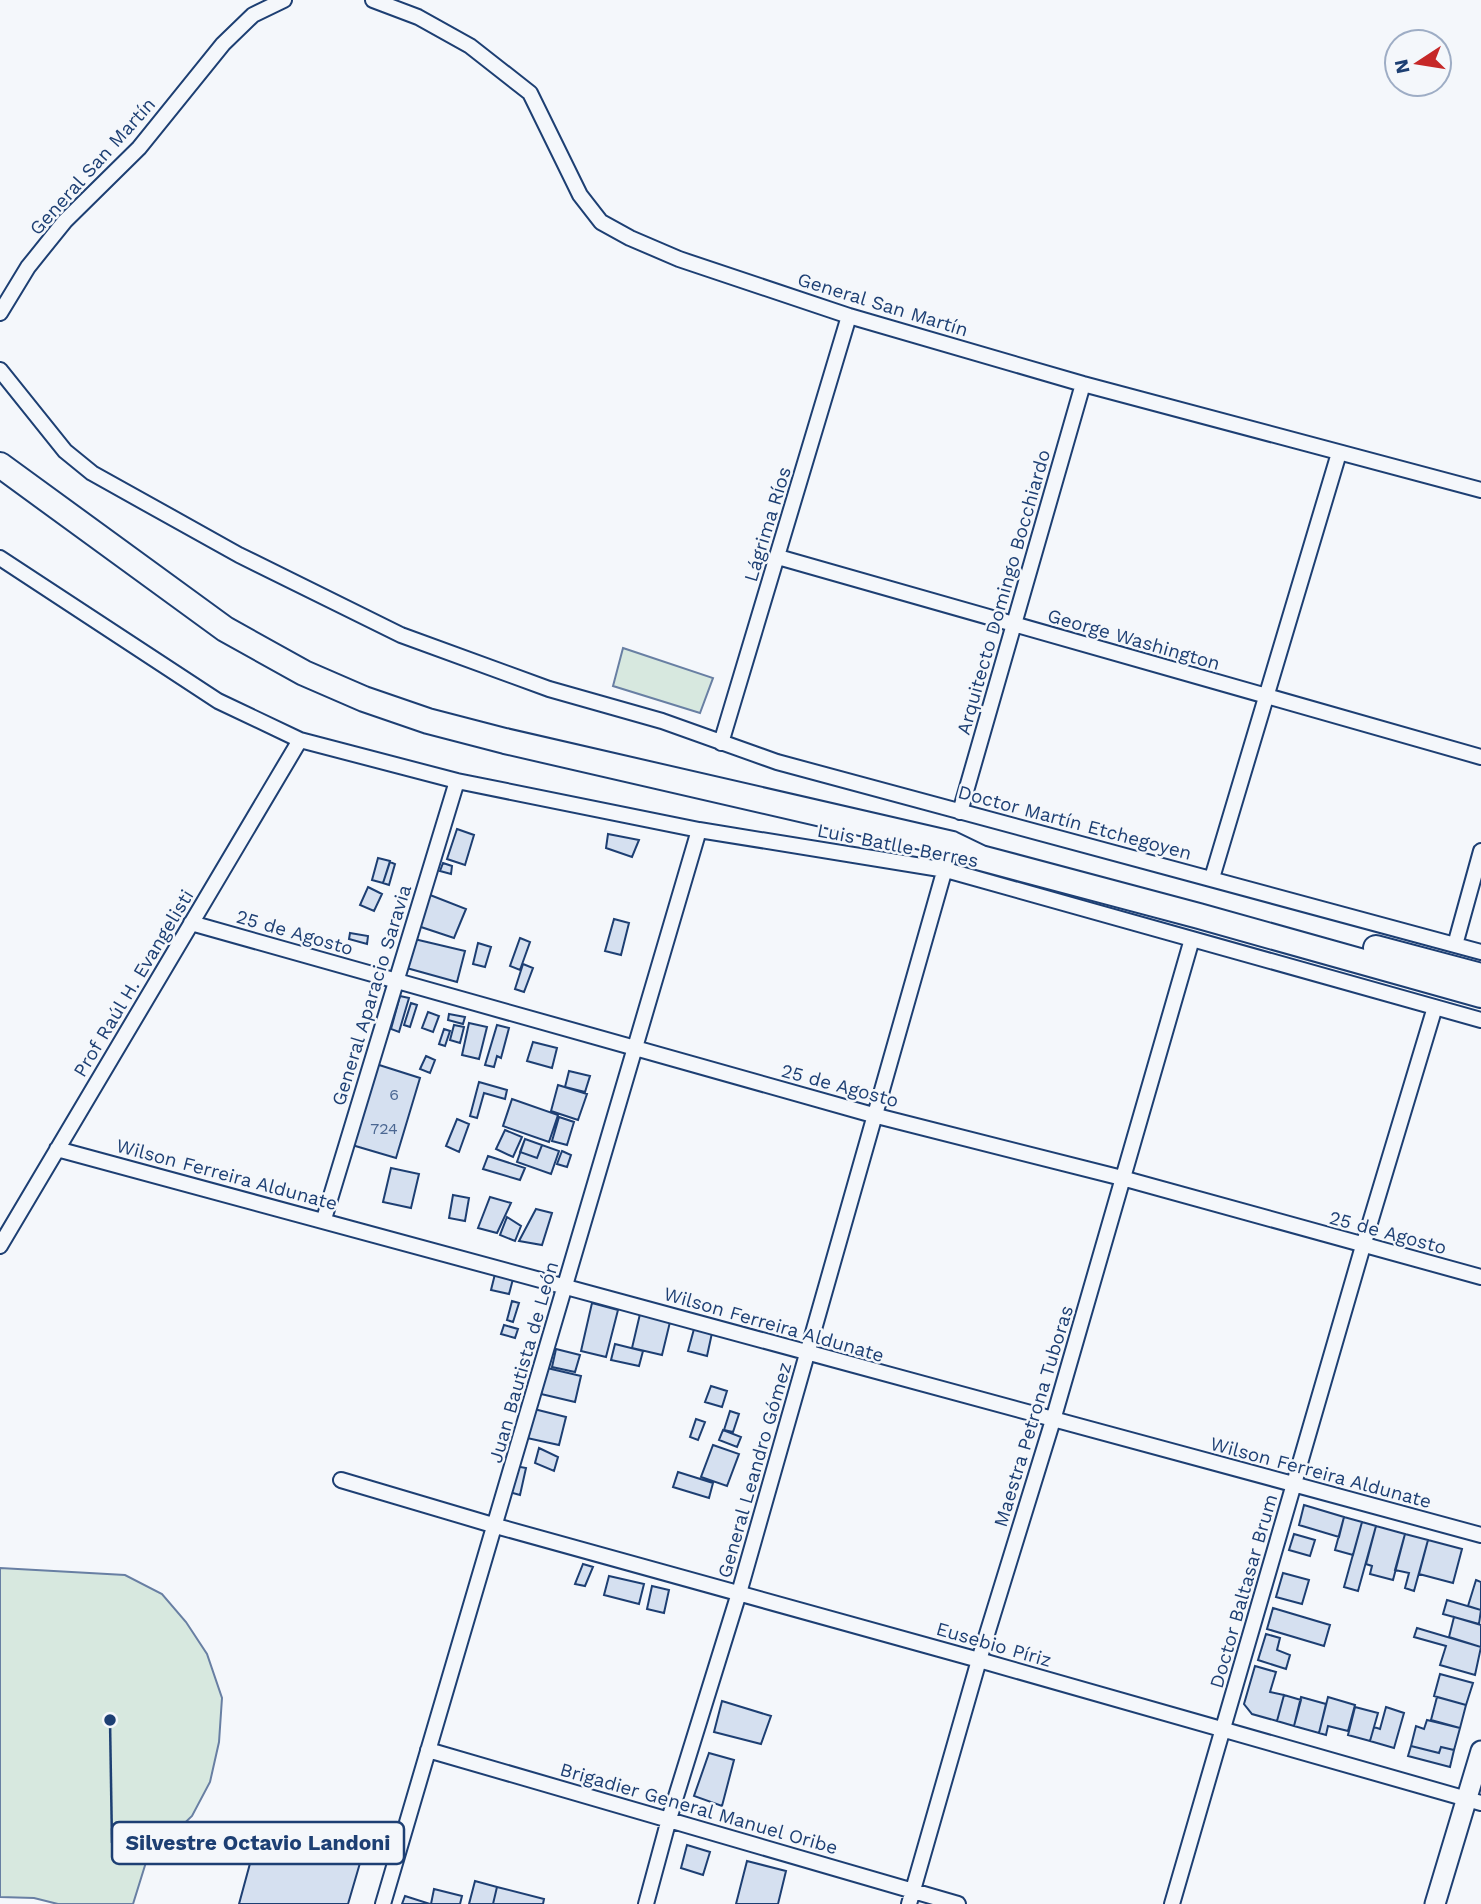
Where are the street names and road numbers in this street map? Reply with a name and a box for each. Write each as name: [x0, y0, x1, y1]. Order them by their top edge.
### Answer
street label: General San Martín: [25, 93, 160, 240]
street label: General San Martín: [795, 268, 971, 341]
street label: Arquitecto Domingo Bocchiardo: [952, 447, 1055, 737]
street label: Lágrima Ríos: [739, 464, 796, 584]
street label: George Washington: [1045, 604, 1223, 675]
street label: Doctor Martín Etchegoyen: [955, 780, 1194, 865]
street label: Luis Batlle Berres: [815, 819, 980, 872]
street label: General Aparacio Saravia: [327, 882, 416, 1108]
street label: Prof Raúl H. Evangelisti: [68, 885, 198, 1081]
street label: 25 de Agosto: [234, 905, 356, 960]
street label: 25 de Agosto: [779, 1059, 901, 1112]
street label: Wilson Ferreira Aldunate: [114, 1134, 340, 1215]
street label: 25 de Agosto: [1327, 1206, 1449, 1259]
street label: Juan Bautista de León: [484, 1259, 563, 1466]
street label: Wilson Ferreira Aldunate: [661, 1282, 887, 1367]
street label: Maestra Petrona Tuboras: [989, 1303, 1078, 1530]
street label: General Leandro Gómez: [713, 1360, 796, 1581]
street label: Wilson Ferreira Aldunate: [1208, 1432, 1434, 1513]
street label: Doctor Baltasar Brum: [1205, 1491, 1282, 1691]
street label: Eusebio Píriz: [934, 1617, 1054, 1672]
street label: Brigadier General Manuel Oribe: [557, 1758, 840, 1859]

